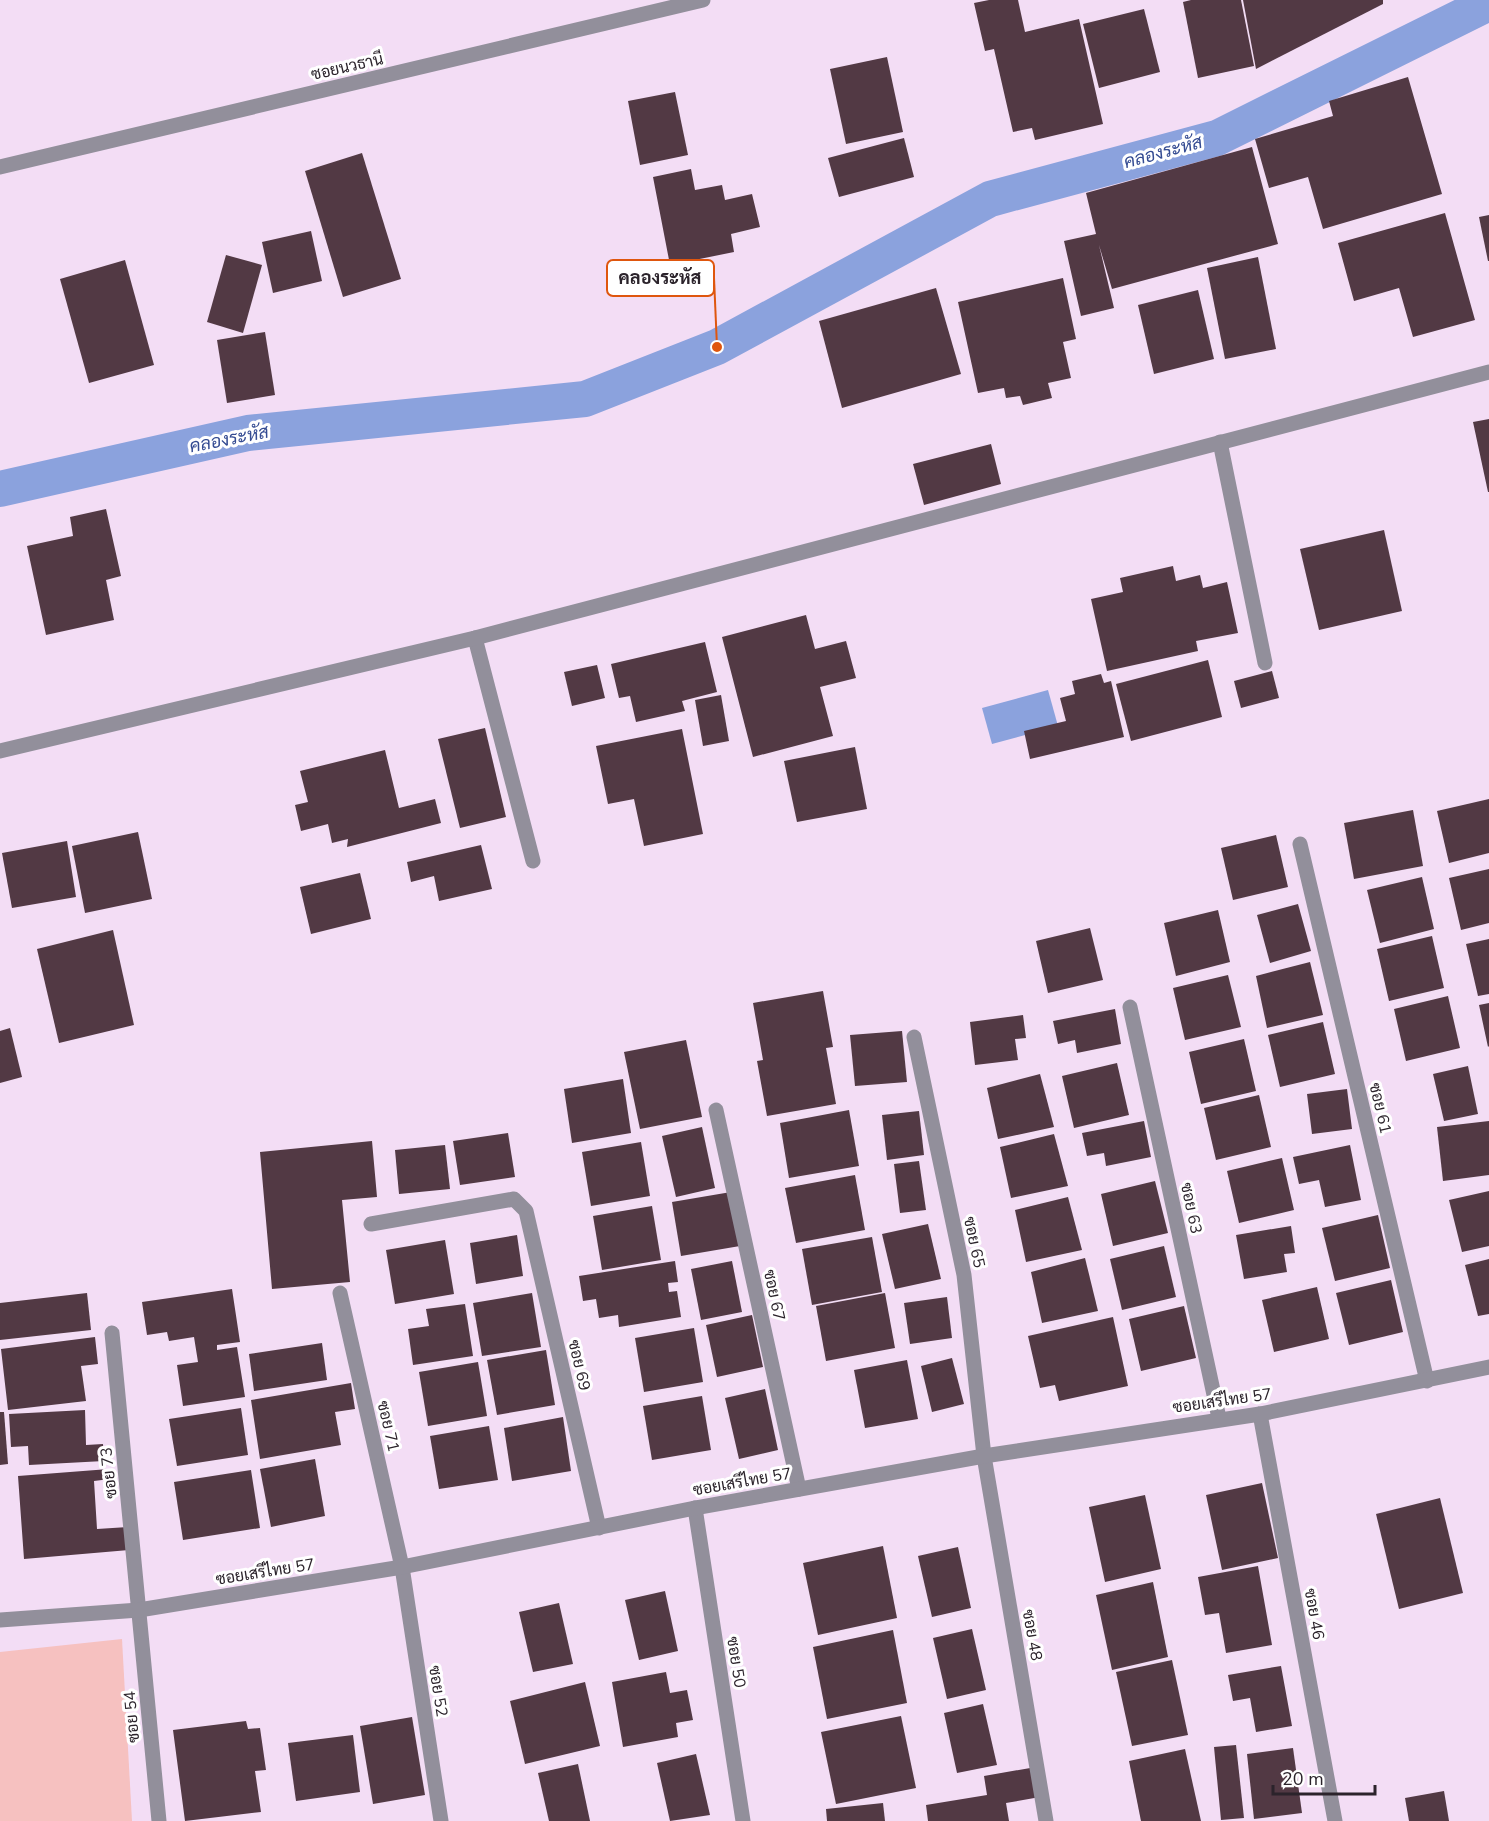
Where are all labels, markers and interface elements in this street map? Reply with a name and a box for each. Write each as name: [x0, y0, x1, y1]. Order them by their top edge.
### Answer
street label: ซอยนวธานี: [309, 47, 385, 86]
water label: คลองระหัส: [1121, 130, 1205, 174]
callout: คลองระหัส: [607, 260, 714, 296]
text: คลองระหัส: [619, 266, 702, 290]
water label: คลองระหัส: [187, 419, 271, 458]
street label: ซอย 61: [1363, 1081, 1397, 1136]
street label: ซอย 63: [1175, 1181, 1207, 1236]
street label: ซอย 65: [958, 1215, 990, 1270]
street label: ซอย 67: [758, 1268, 790, 1323]
street label: ซอย 69: [562, 1338, 596, 1393]
street label: ซอยเสรีไทย 57: [1171, 1382, 1273, 1419]
street label: ซอย 71: [371, 1399, 405, 1454]
street label: ซอย 73: [95, 1446, 123, 1500]
street label: ซอยเสรีไทย 57: [691, 1462, 793, 1501]
street label: ซอยเสรีไทย 57: [214, 1552, 316, 1591]
street label: ซอย 46: [1299, 1587, 1329, 1642]
street label: ซอย 48: [1017, 1608, 1047, 1663]
street label: ซอย 50: [721, 1635, 751, 1689]
street label: ซอย 52: [423, 1664, 453, 1718]
street label: ซอย 54: [119, 1690, 145, 1744]
scale bar: [1273, 1758, 1375, 1796]
text: 20 m: [1282, 1767, 1324, 1791]

